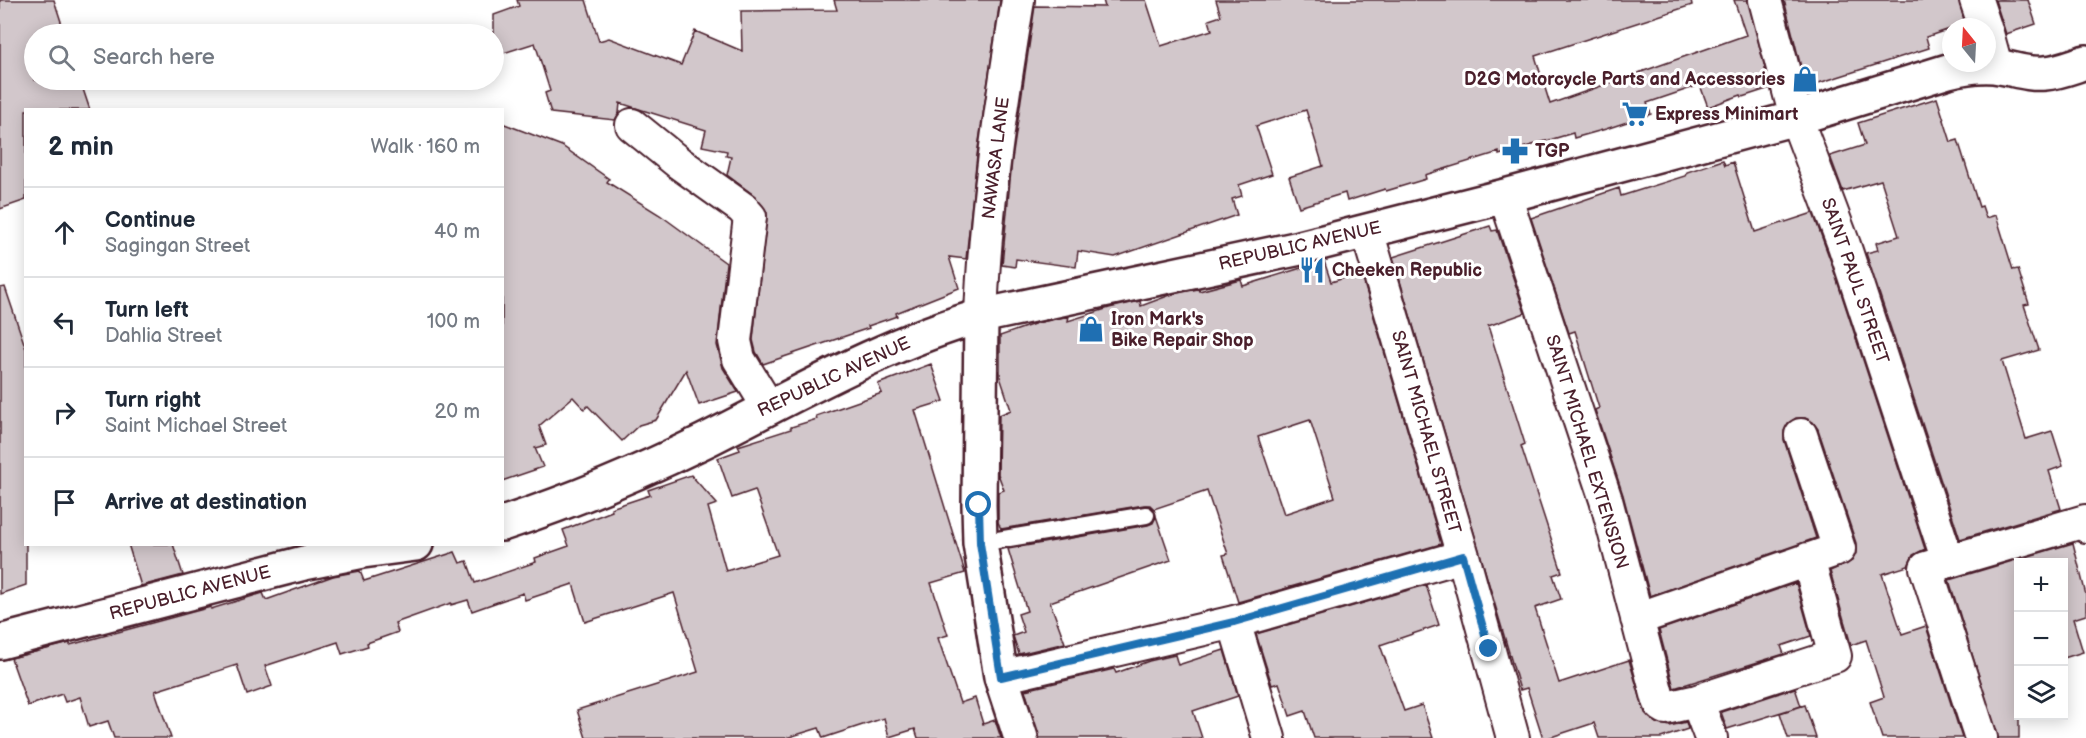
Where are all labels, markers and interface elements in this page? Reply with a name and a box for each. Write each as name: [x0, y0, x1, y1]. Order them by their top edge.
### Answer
north arrow: [1942, 18, 1996, 72]
search box: [24, 24, 504, 90]
icon: search: [45, 41, 78, 74]
text: Search here: [93, 44, 215, 71]
shop icon: D2G Motorcycle Parts and Accessories: [1790, 64, 1820, 94]
place label: D2G Motorcycle Parts and Accessories: [1464, 69, 1785, 90]
street label: NAWASA LANE: [978, 96, 1014, 220]
supermarket icon: Express Minimart: [1620, 99, 1650, 129]
place label: Express Minimart: [1655, 104, 1798, 125]
text: 2 min: [48, 132, 114, 163]
text: Walk · 160 m: [371, 135, 480, 159]
pharmacy icon: TGP: [1500, 136, 1530, 166]
place label: TGP: [1535, 141, 1570, 162]
street label: SAINT PAUL STREET: [1817, 195, 1893, 367]
text: Continue: [105, 207, 195, 234]
icon: ahead: [48, 216, 81, 249]
street label: REPUBLIC AVENUE: [1217, 217, 1383, 275]
text: 40 m: [434, 220, 480, 244]
text: Sagingan Street: [105, 234, 250, 258]
restaurant icon: Cheeken Republic: [1297, 255, 1327, 285]
place label: Cheeken Republic: [1332, 260, 1482, 281]
text: Turn left: [105, 297, 189, 324]
icon: left: [48, 306, 81, 339]
place label: Iron Mark's Bike Repair Shop: [1111, 309, 1254, 351]
text: 100 m: [427, 310, 480, 334]
shop icon: Iron Mark's Bike Repair Shop: [1076, 314, 1106, 344]
text: Dahlia Street: [105, 324, 222, 348]
street label: SAINT MICHAEL STREET: [1387, 328, 1465, 536]
street label: REPUBLIC AVENUE: [754, 332, 914, 422]
street label: SAINT MICHAEL EXTENSION: [1541, 332, 1633, 572]
text: Turn right: [105, 387, 201, 414]
icon: right: [48, 396, 81, 429]
text: 20 m: [435, 400, 480, 424]
text: Saint Michael Street: [105, 414, 287, 438]
icon: arrive: [48, 486, 81, 519]
text: Arrive at destination: [105, 489, 307, 516]
route start: [965, 491, 991, 517]
map controls: [2014, 558, 2068, 720]
button: +: [2014, 558, 2068, 612]
street label: REPUBLIC AVENUE: [107, 561, 273, 625]
button: −: [2014, 612, 2068, 666]
route end: [1475, 635, 1501, 661]
button: layers: [2014, 666, 2068, 720]

